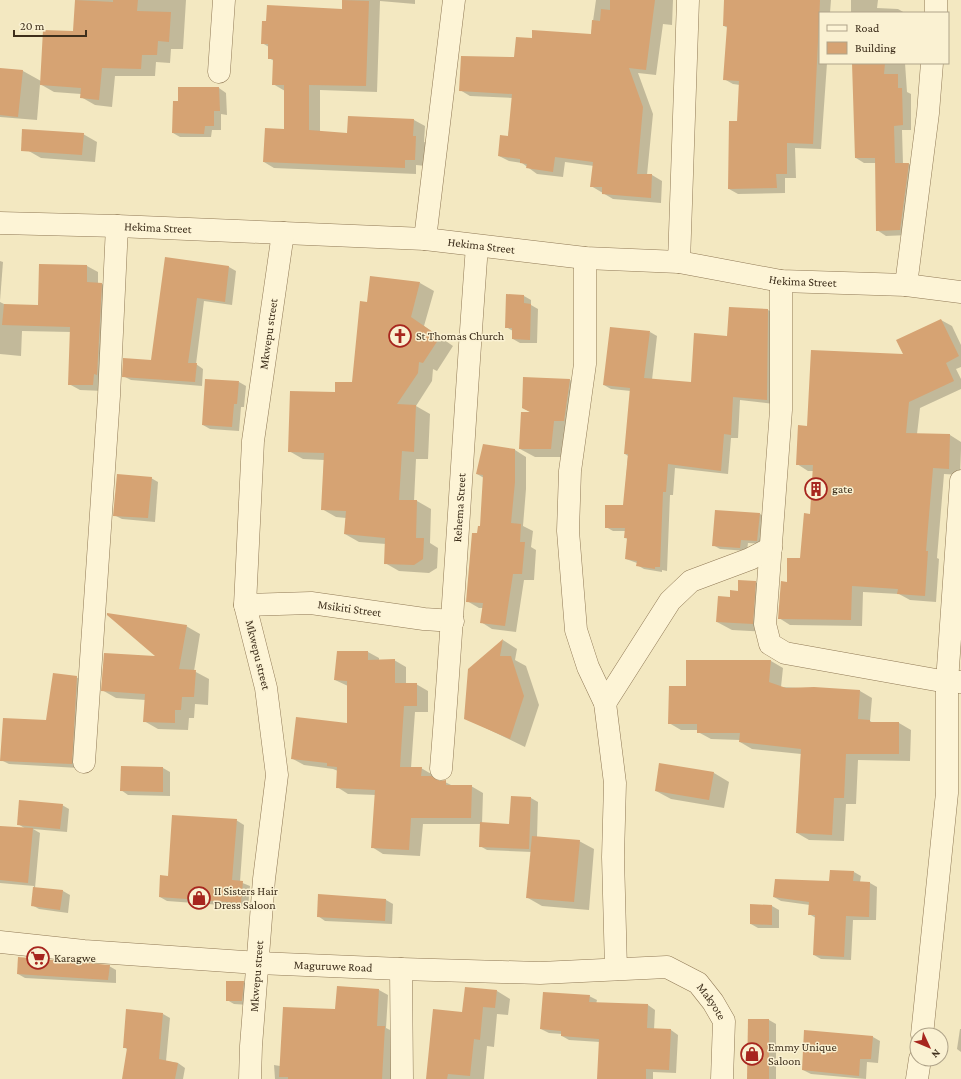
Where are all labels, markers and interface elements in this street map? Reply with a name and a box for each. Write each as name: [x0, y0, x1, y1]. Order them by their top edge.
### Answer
scale bar: [14, 12, 86, 38]
legend: [819, 12, 949, 64]
text: 20 m: [20, 19, 45, 33]
text: Road: [855, 21, 880, 35]
text: Building: [855, 41, 896, 55]
street label: Hekima Street: [124, 219, 193, 236]
street label: Hekima Street: [447, 235, 517, 257]
street label: Hekima Street: [768, 272, 838, 290]
street label: Mkwepu street: [256, 296, 281, 370]
church icon: St Thomas Church: [387, 323, 413, 349]
place label: St Thomas Church: [416, 329, 505, 343]
street label: Rehema Street: [450, 472, 469, 543]
building icon: gate: [803, 476, 829, 502]
place label: gate: [832, 482, 852, 496]
street label: Msikiti Street: [317, 597, 383, 620]
street label: Mkwepu street: [243, 619, 274, 692]
place label: II Sisters Hair Dress Saloon: [214, 884, 279, 912]
shop icon: II Sisters Hair Dress Saloon: [186, 885, 212, 911]
street label: Mkwepu street: [247, 939, 266, 1013]
supermarket icon: Karagwe: [25, 945, 51, 971]
place label: Karagwe: [54, 951, 96, 965]
street label: Maguruwe Road: [293, 957, 373, 975]
street label: Makyote: [694, 980, 729, 1022]
north arrow: [909, 1027, 949, 1067]
place label: Emmy Unique Saloon: [768, 1040, 837, 1068]
shop icon: Emmy Unique Saloon: [739, 1041, 765, 1067]
text: N: [929, 1047, 943, 1061]

